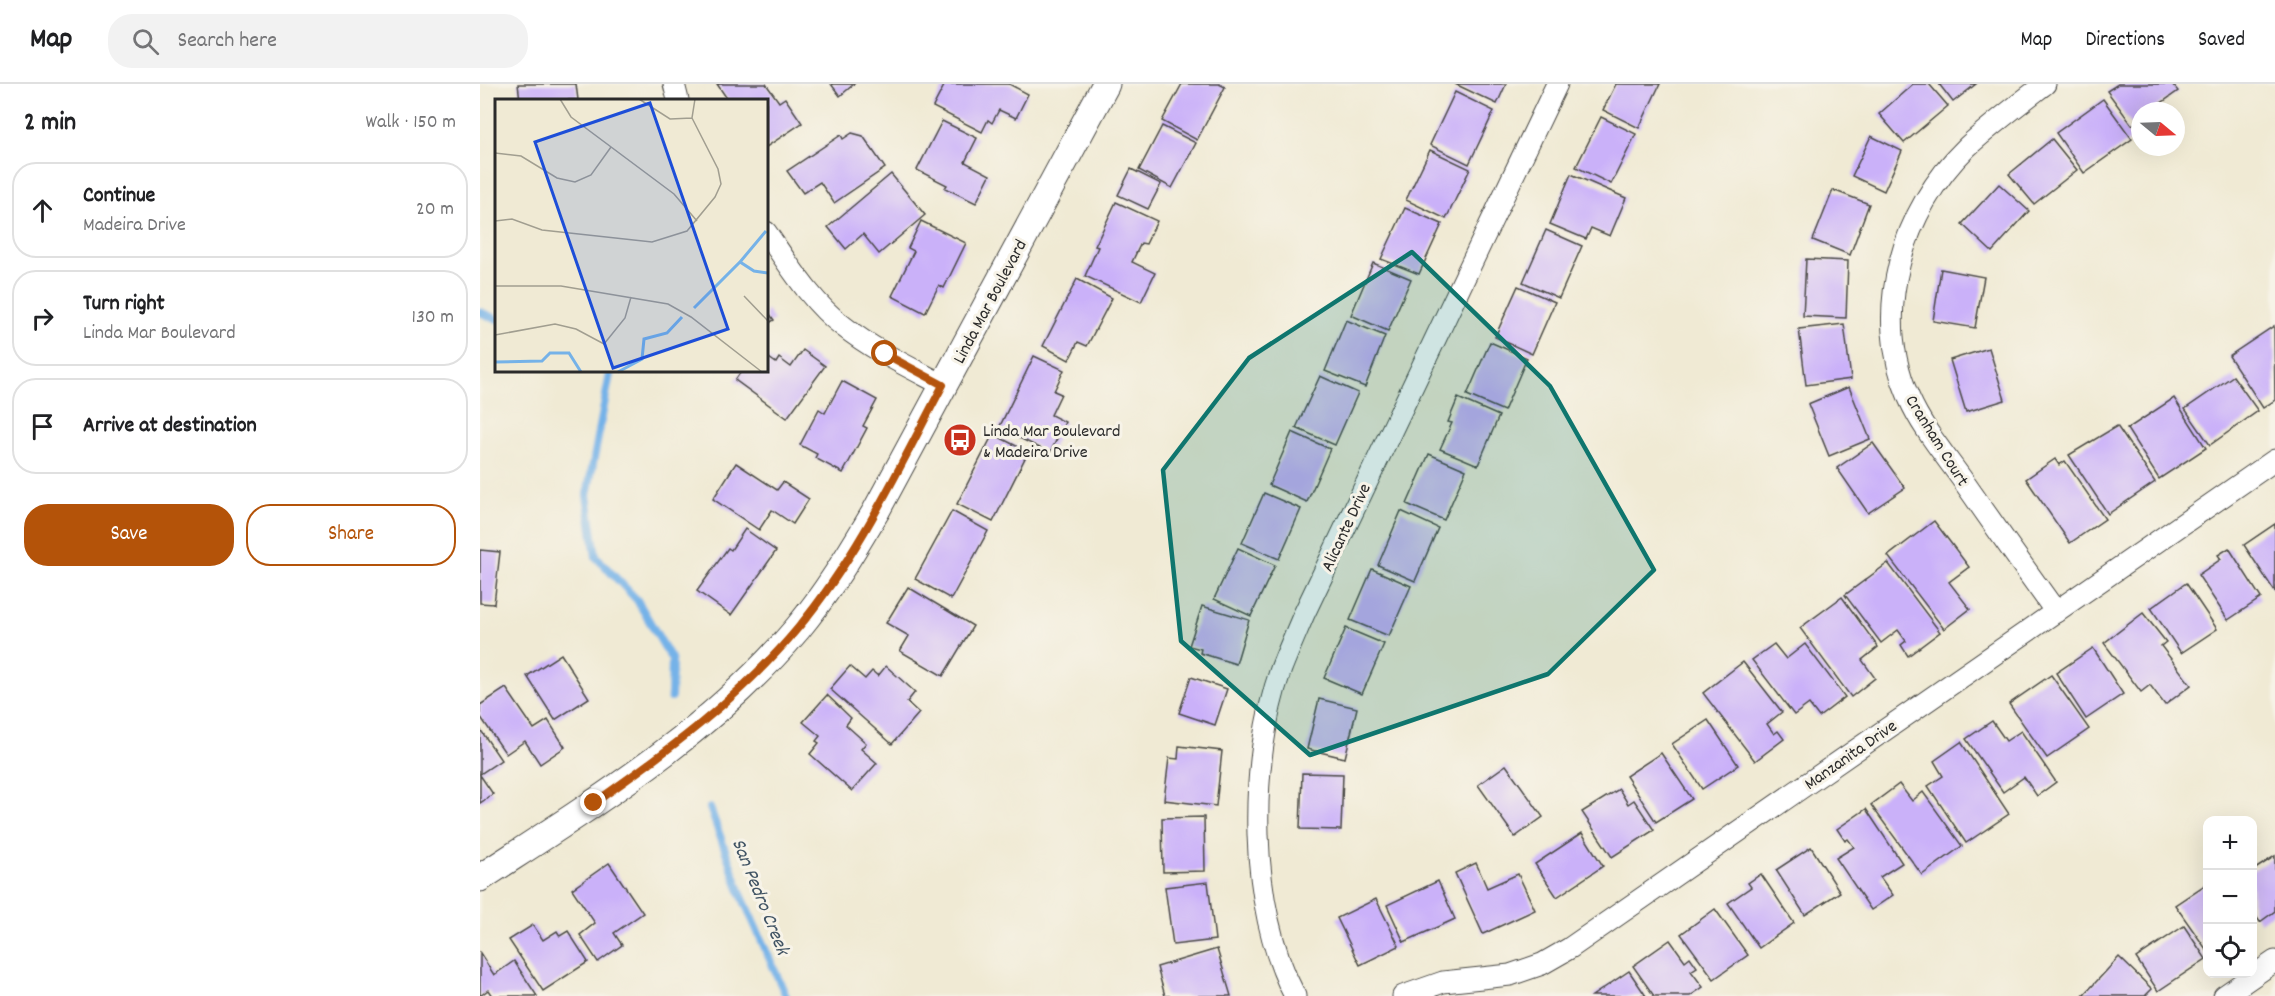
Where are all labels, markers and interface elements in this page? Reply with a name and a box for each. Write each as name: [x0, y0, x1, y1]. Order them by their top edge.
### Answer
search box: [108, 14, 528, 68]
text: Map: [30, 21, 72, 61]
icon: search: [129, 25, 162, 58]
text: Search here: [177, 26, 277, 57]
text: Map: [2021, 26, 2052, 56]
text: Directions: [2085, 26, 2165, 56]
text: Saved: [2198, 26, 2245, 56]
inset map: [495, 99, 768, 372]
north arrow: [2131, 102, 2185, 156]
text: 2 min: [24, 105, 76, 142]
text: Walk · 150 m: [366, 109, 456, 137]
text: Continue: [83, 181, 155, 212]
icon: ahead: [26, 194, 59, 227]
text: 20 m: [416, 196, 454, 224]
text: Madeira Drive: [83, 212, 186, 240]
street label: Linda Mar Boulevard: [948, 236, 1034, 369]
text: Turn right: [83, 289, 165, 320]
icon: right: [26, 302, 59, 335]
text: 130 m: [412, 304, 454, 332]
text: Linda Mar Boulevard: [83, 320, 236, 348]
route start: [871, 340, 897, 366]
street label: Cranham Court: [1898, 391, 1974, 492]
icon: arrive: [26, 410, 59, 443]
text: Arrive at destination: [83, 411, 257, 442]
place label: Linda Mar Boulevard & Madeira Drive: [983, 420, 1120, 466]
bus stop icon: Linda Mar Boulevard & Madeira Drive: [942, 422, 978, 458]
street label: Alicante Drive: [1316, 480, 1379, 576]
button: Save: [24, 504, 234, 566]
button: Share: [246, 504, 456, 566]
street label: Manzanita Drive: [1800, 715, 1903, 797]
route end: [580, 789, 606, 815]
map controls: [2203, 816, 2257, 978]
button: +: [2203, 816, 2257, 870]
water label: San Pedro Creek: [723, 835, 796, 961]
button: −: [2203, 870, 2257, 924]
button: locate: [2203, 924, 2257, 978]

